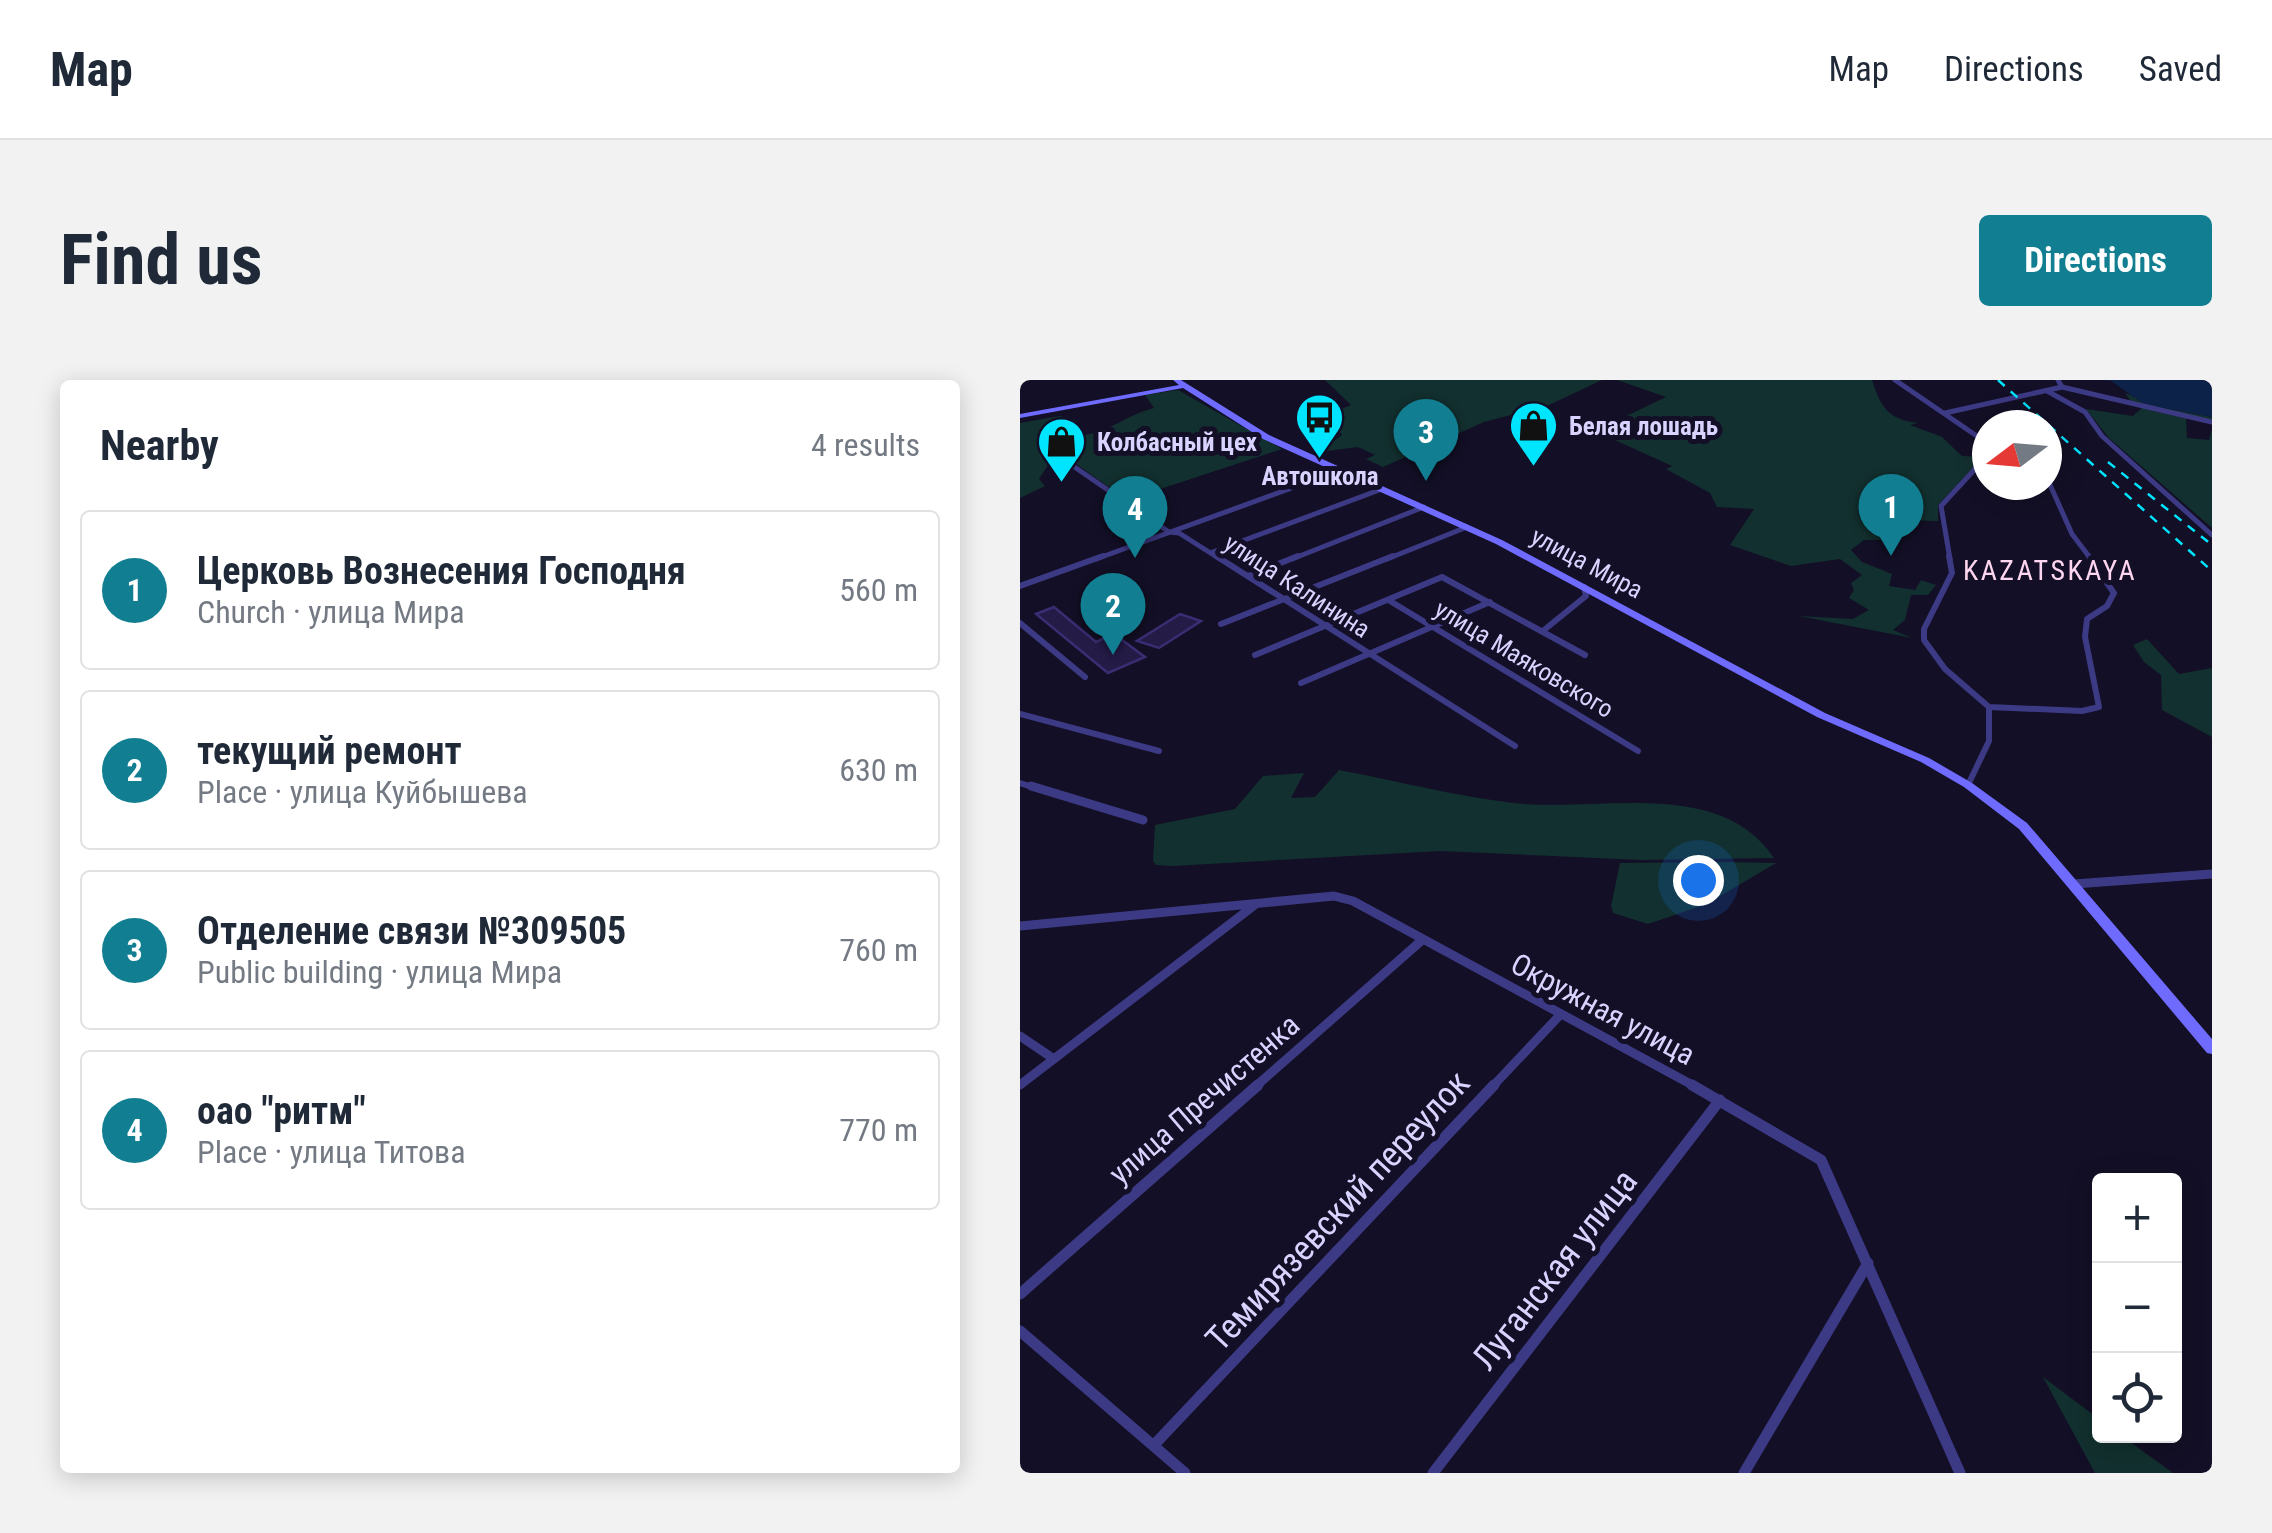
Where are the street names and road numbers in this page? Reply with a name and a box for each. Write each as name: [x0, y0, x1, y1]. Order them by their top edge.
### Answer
street label: улица Мира: [1526, 522, 1648, 604]
street label: улица Калинина: [1219, 528, 1375, 644]
street label: улица Маяковского: [1429, 594, 1619, 724]
street label: Окружная улица: [1505, 946, 1701, 1072]
street label: улица Пречистенка: [1102, 1007, 1306, 1191]
street label: Темирязевский переулок: [1198, 1062, 1478, 1359]
street label: Луганская улица: [1464, 1162, 1646, 1378]

